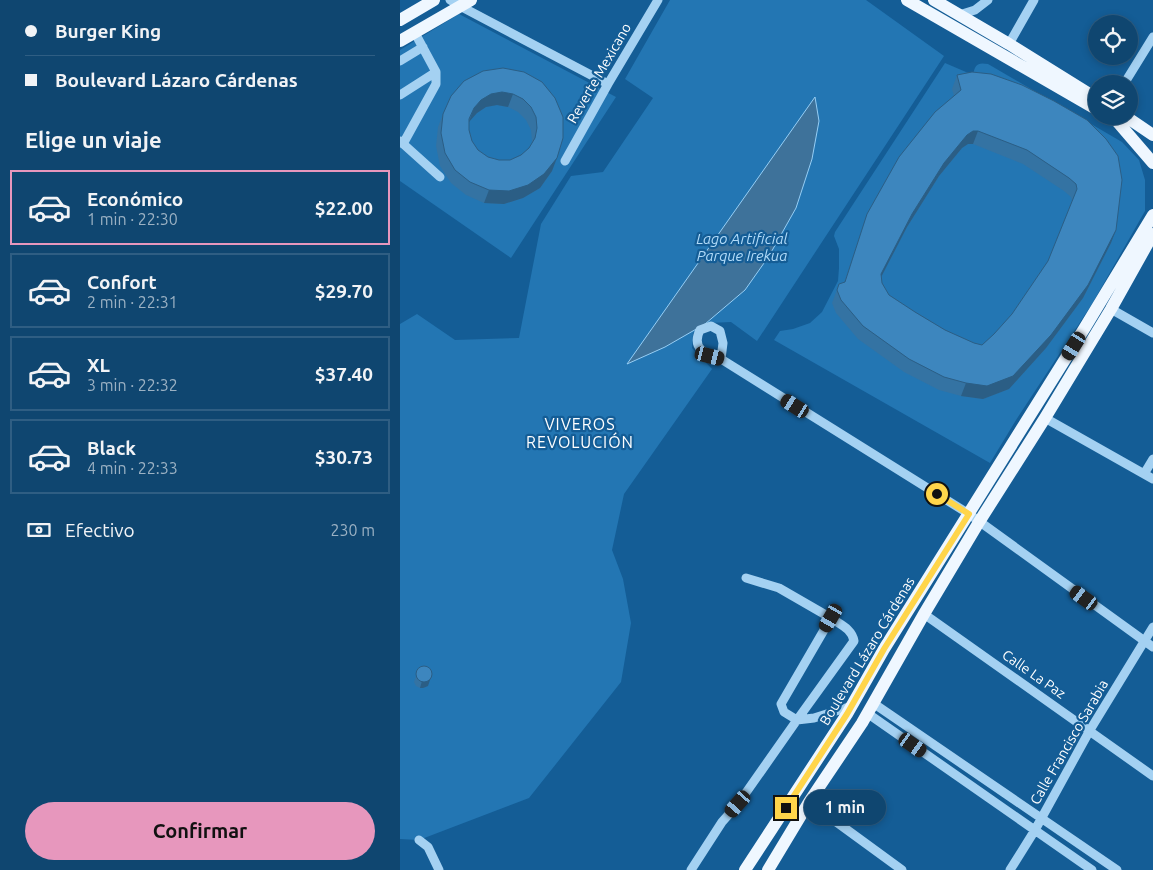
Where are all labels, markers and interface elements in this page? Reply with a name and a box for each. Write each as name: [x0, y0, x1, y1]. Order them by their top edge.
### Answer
map controls: [1088, 15, 1138, 125]
button: locate: [1088, 15, 1138, 65]
text: Burger King: [55, 20, 161, 42]
street label: Reverte Mexicano: [564, 20, 634, 126]
text: Boulevard Lázaro Cárdenas: [55, 69, 298, 91]
button: layers: [1088, 75, 1138, 125]
text: Elige un viaje: [25, 127, 162, 152]
icon: car: [27, 185, 72, 230]
text: Económico: [87, 188, 183, 210]
text: $22.00: [315, 197, 373, 219]
text: 1 min · 22:30: [87, 210, 178, 228]
water label: Lago Artificial Parque Irekua: [696, 230, 789, 264]
icon: car: [27, 268, 72, 313]
text: Confort: [87, 271, 157, 293]
text: $29.70: [315, 280, 373, 302]
text: 2 min · 22:31: [87, 293, 178, 311]
car: [1059, 329, 1088, 363]
car: [693, 345, 726, 367]
icon: car: [27, 351, 72, 396]
text: XL: [87, 354, 110, 376]
text: $37.40: [315, 363, 373, 385]
text: 3 min · 22:32: [87, 376, 178, 394]
car: [778, 392, 811, 420]
district label: VIVEROS REVOLUCIÓN: [526, 415, 634, 451]
icon: car: [27, 434, 72, 479]
text: Black: [87, 437, 136, 459]
text: $30.73: [315, 446, 373, 468]
text: 4 min · 22:33: [87, 459, 178, 477]
route start: [926, 483, 948, 505]
icon: cash: [25, 516, 53, 544]
text: Efectivo: [65, 519, 135, 541]
text: 230 m: [330, 521, 375, 539]
street label: Boulevard Lázaro Cárdenas: [816, 574, 918, 728]
car: [1067, 583, 1100, 613]
car: [817, 601, 844, 635]
street label: Calle La Paz: [999, 646, 1069, 702]
street label: Calle Francisco Sarabia: [1027, 677, 1111, 807]
car: [896, 730, 929, 760]
car: [722, 788, 753, 820]
callout: 1 min: [804, 790, 886, 826]
route end: [775, 797, 797, 819]
text: 1 min: [825, 798, 865, 816]
button: Confirmar: [25, 802, 375, 860]

